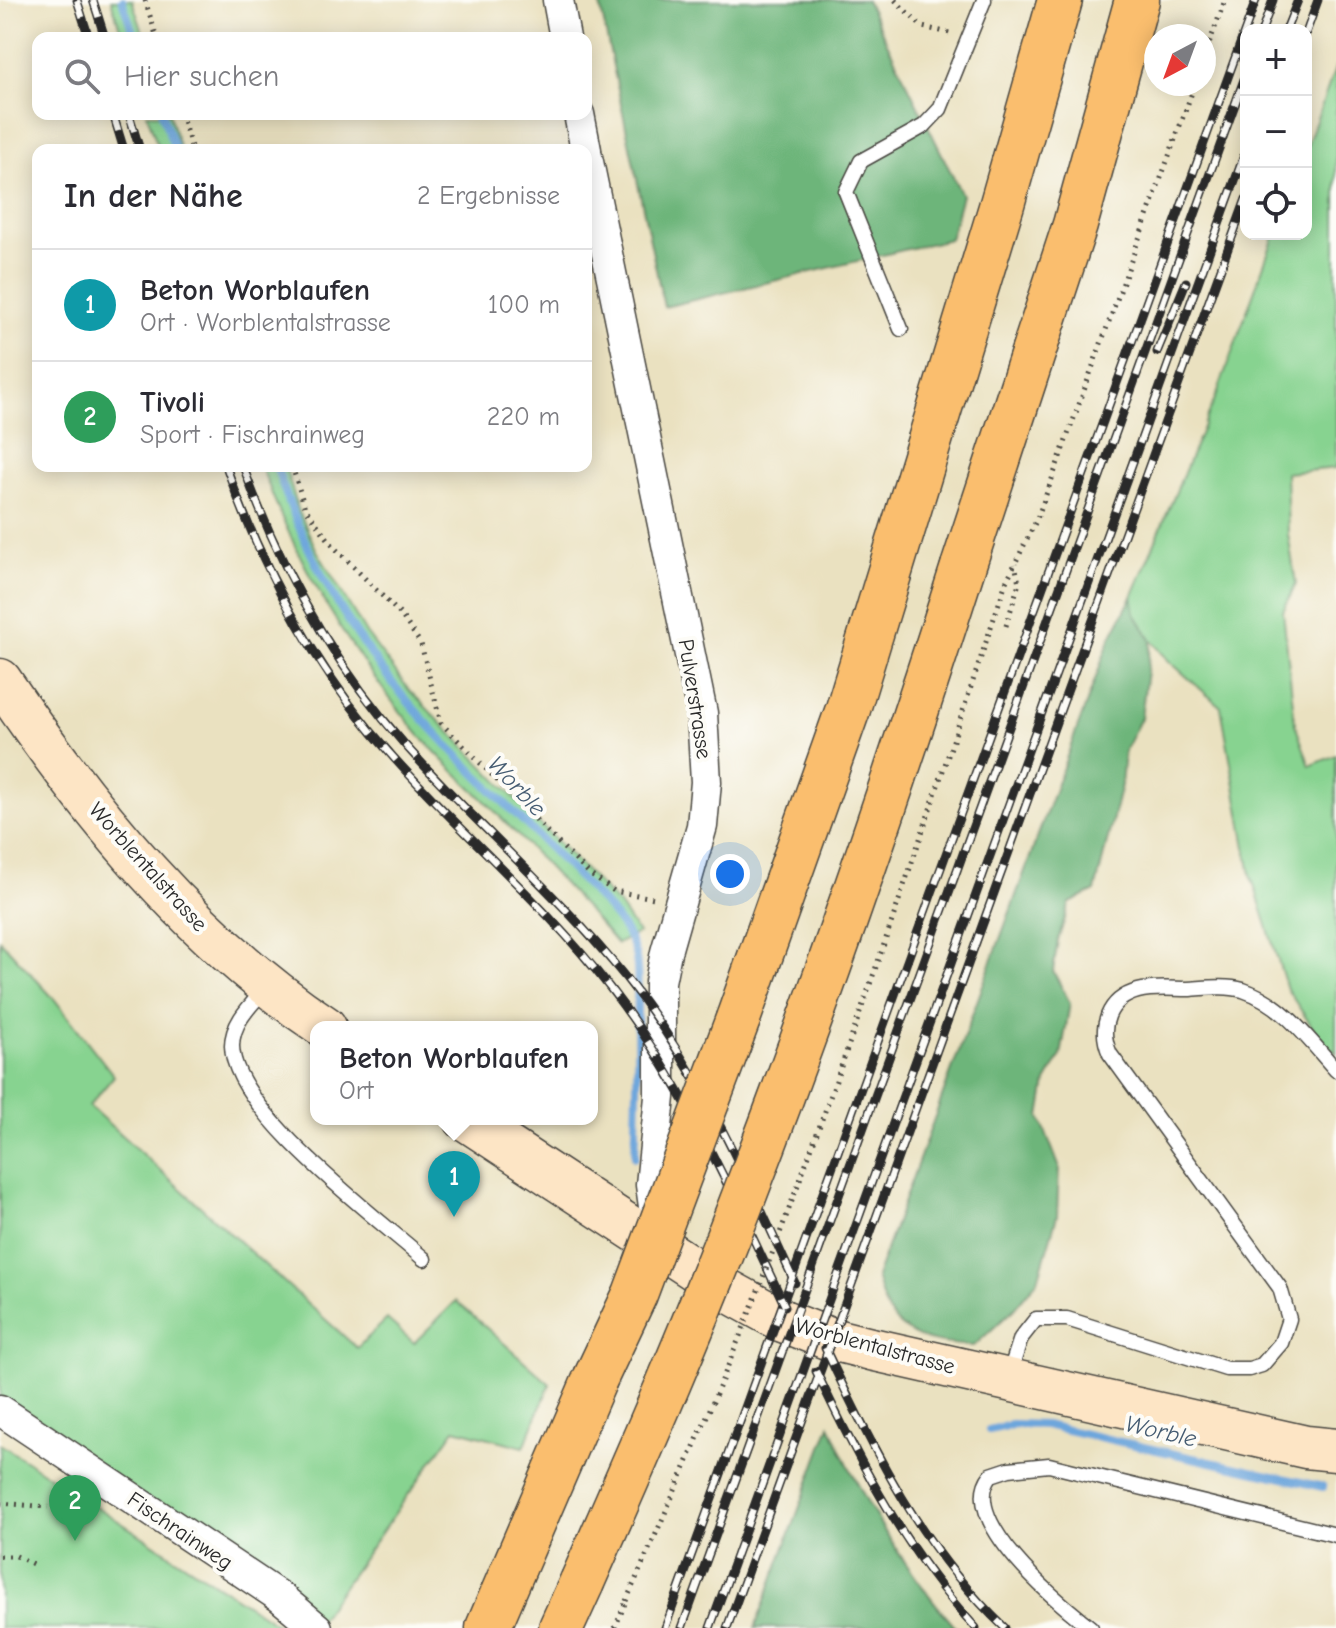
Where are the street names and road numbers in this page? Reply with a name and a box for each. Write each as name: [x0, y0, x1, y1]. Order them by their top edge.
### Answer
street label: Pulverstrasse: [673, 637, 717, 761]
street label: Worblentalstrasse: [83, 797, 213, 937]
street label: Worblentalstrasse: [792, 1312, 958, 1380]
street label: Fischrainweg: [122, 1486, 238, 1576]

